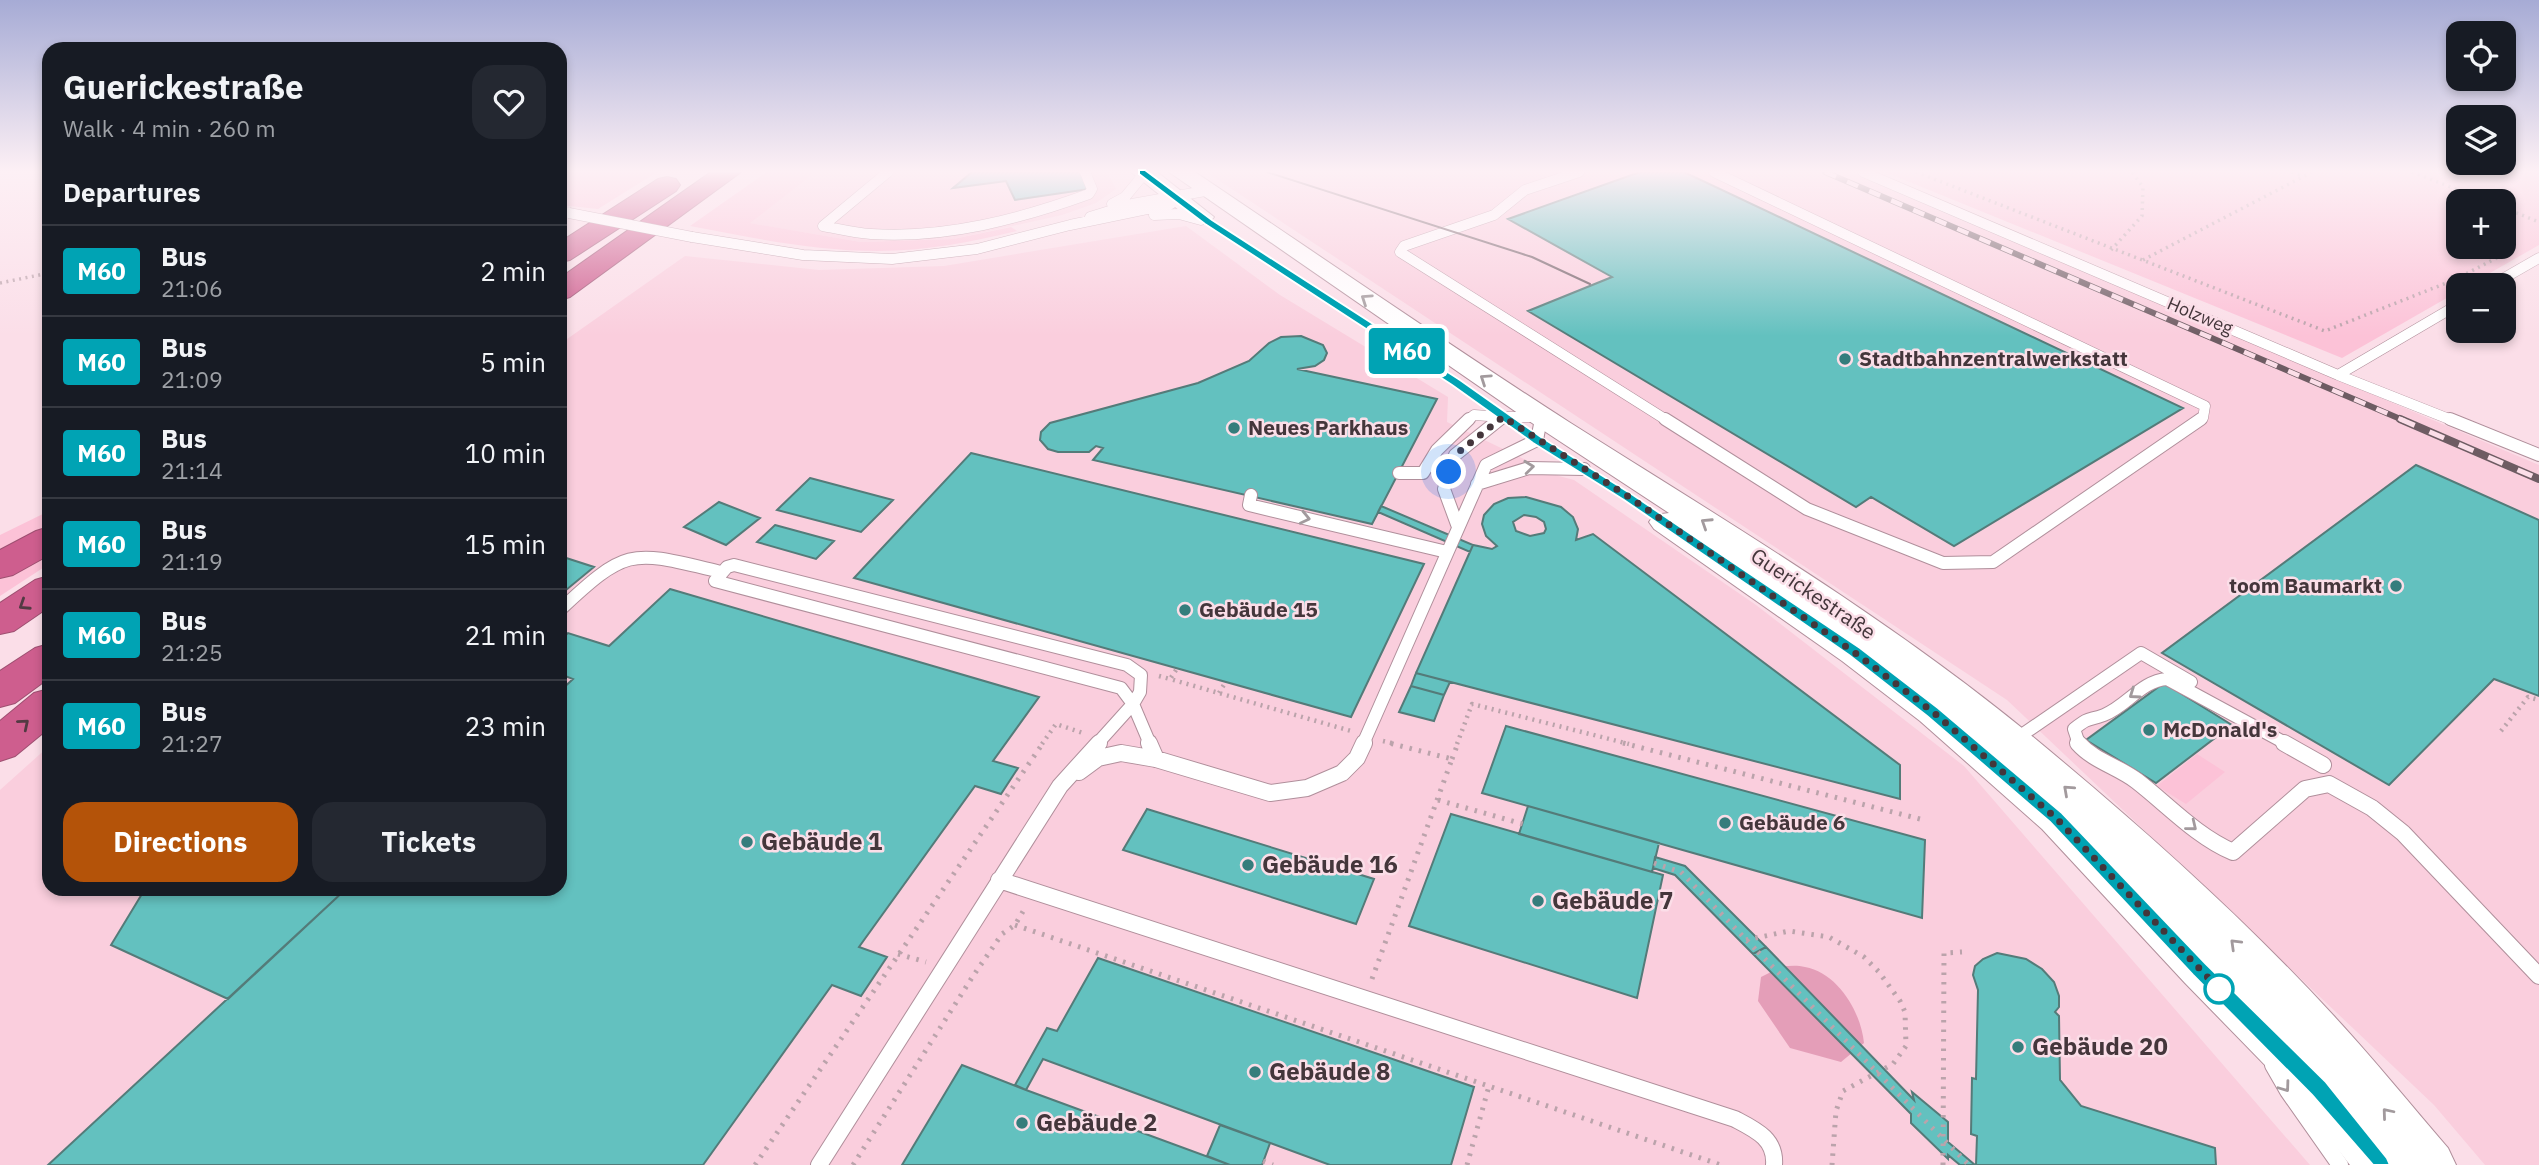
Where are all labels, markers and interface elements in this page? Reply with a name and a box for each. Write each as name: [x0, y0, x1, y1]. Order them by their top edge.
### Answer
map controls: [2446, 21, 2516, 343]
button: locate: [2446, 21, 2516, 91]
text: Guerickestraße: [63, 65, 304, 108]
button: heart: [472, 65, 546, 139]
button: layers: [2446, 105, 2516, 175]
text: Walk · 4 min · 260 m: [63, 113, 276, 143]
text: Departures: [63, 175, 201, 209]
button: +: [2446, 189, 2516, 259]
text: Bus: [161, 239, 207, 273]
text: 2 min: [480, 254, 546, 288]
text: M60: [77, 255, 126, 287]
text: 21:06: [161, 273, 223, 303]
button: −: [2446, 273, 2516, 343]
street label: Holzweg: [2164, 291, 2237, 340]
one-way arrow: [1361, 295, 1374, 307]
line badge: M60: [1367, 328, 1447, 374]
text: Bus: [161, 330, 207, 364]
text: M60: [1383, 335, 1431, 367]
place label: Stadtbahnzentralwerkstatt: [1859, 344, 2128, 372]
text: 5 min: [480, 345, 546, 379]
text: M60: [77, 346, 126, 378]
marker: Stadtbahnzentralwerkstatt: [1837, 351, 1853, 367]
text: 21:09: [161, 364, 223, 394]
one-way arrow: [1480, 375, 1493, 387]
place label: Neues Parkhaus: [1248, 413, 1408, 441]
marker: Neues Parkhaus: [1226, 420, 1242, 436]
text: Bus: [161, 421, 207, 455]
text: 10 min: [465, 436, 546, 470]
text: M60: [77, 437, 126, 469]
your location: [1431, 454, 1466, 489]
text: 21:14: [161, 455, 223, 485]
one-way arrow: [1523, 459, 1535, 474]
one-way arrow: [1299, 510, 1311, 524]
text: Bus: [161, 512, 207, 546]
one-way arrow: [1701, 518, 1714, 531]
text: 15 min: [465, 527, 546, 561]
text: M60: [77, 528, 126, 560]
street label: Guerickestraße: [1746, 541, 1882, 645]
text: 21:19: [161, 546, 223, 576]
place label: toom Baumarkt: [2229, 571, 2382, 599]
marker: toom Baumarkt: [2388, 578, 2404, 594]
place label: Gebäude 15: [1199, 595, 1318, 623]
one-way arrow: [19, 597, 32, 610]
marker: Gebäude 15: [1177, 602, 1193, 618]
text: Bus: [161, 603, 207, 637]
text: 21 min: [465, 618, 546, 652]
text: M60: [77, 619, 126, 651]
text: 21:25: [161, 637, 223, 667]
one-way arrow: [2129, 686, 2142, 698]
text: Bus: [161, 694, 207, 728]
text: 23 min: [465, 709, 546, 743]
text: M60: [77, 710, 126, 742]
place label: McDonald's: [2163, 715, 2277, 743]
one-way arrow: [17, 720, 29, 733]
marker: McDonald's: [2141, 722, 2157, 738]
text: 21:27: [161, 728, 223, 758]
one-way arrow: [2063, 786, 2076, 798]
button: Directions: [63, 802, 298, 882]
button: Tickets: [312, 802, 546, 882]
place label: Gebäude 6: [1739, 808, 1845, 836]
marker: Gebäude 6: [1717, 815, 1733, 831]
one-way arrow: [2184, 818, 2196, 831]
place label: Gebäude 1: [761, 825, 882, 857]
marker: Gebäude 1: [739, 834, 755, 850]
place label: Gebäude 16: [1262, 848, 1398, 880]
marker: Gebäude 16: [1240, 857, 1256, 873]
place label: Gebäude 7: [1552, 884, 1673, 916]
marker: Gebäude 7: [1530, 893, 1546, 909]
one-way arrow: [2231, 940, 2243, 952]
unlabelled marker: [2204, 974, 2234, 1004]
place label: Gebäude 20: [2032, 1030, 2168, 1062]
marker: Gebäude 20: [2010, 1039, 2026, 1055]
place label: Gebäude 8: [1269, 1055, 1390, 1087]
marker: Gebäude 8: [1247, 1064, 1263, 1080]
one-way arrow: [2277, 1079, 2289, 1092]
place label: Gebäude 2: [1036, 1106, 1157, 1138]
one-way arrow: [2383, 1108, 2395, 1121]
marker: Gebäude 2: [1014, 1115, 1030, 1131]

